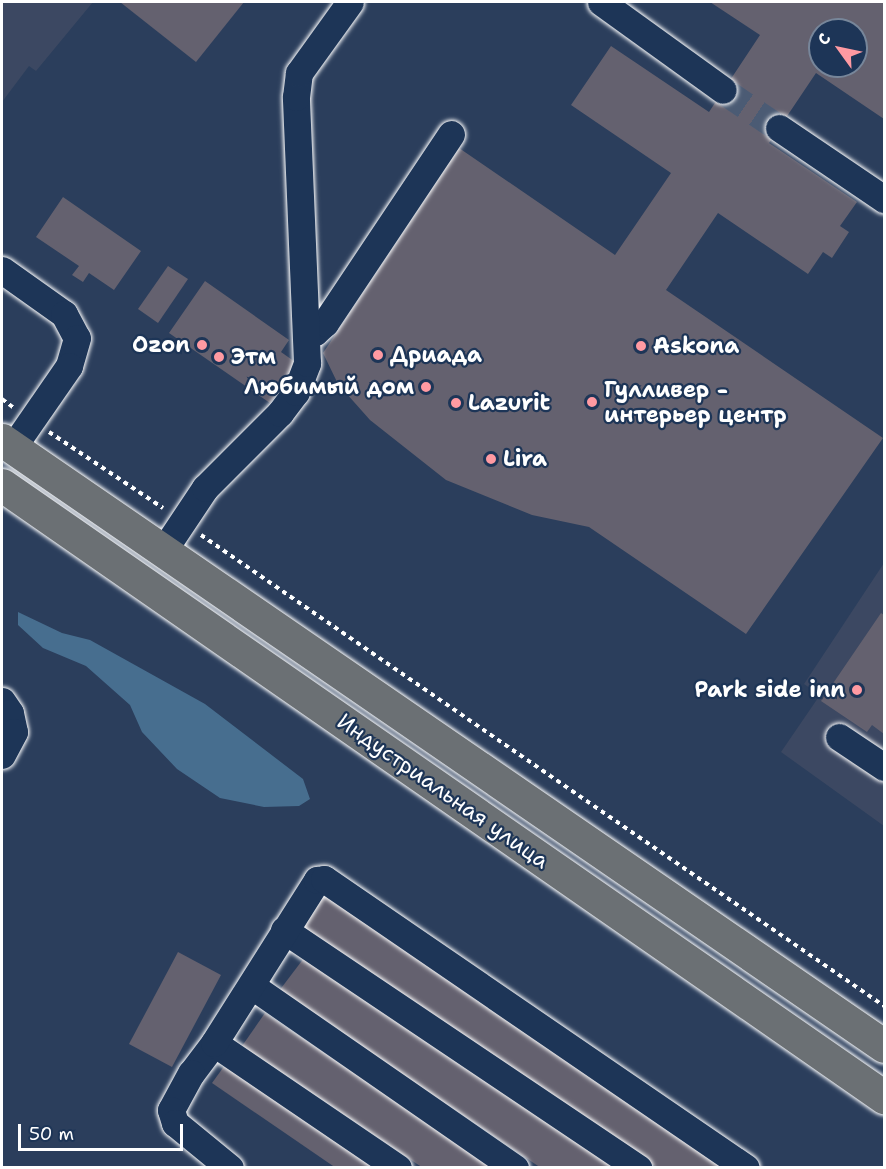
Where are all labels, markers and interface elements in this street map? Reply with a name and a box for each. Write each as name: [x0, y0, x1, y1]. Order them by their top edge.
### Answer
north arrow: [808, 18, 868, 78]
text: С: [813, 29, 836, 49]
place label: Ozon: [132, 332, 190, 358]
place label: Askona: [653, 333, 739, 359]
marker: Ozon: [195, 338, 209, 352]
marker: Askona: [634, 339, 648, 353]
place label: Дриада: [390, 342, 482, 368]
place label: Этм: [231, 344, 276, 370]
marker: Дриада: [371, 348, 385, 362]
marker: Этм: [212, 350, 226, 364]
place label: Любимый дом: [244, 374, 414, 400]
place label: Гулливер - интерьер центр: [604, 376, 787, 428]
marker: Любимый дом: [419, 380, 433, 394]
place label: Lazurit: [468, 390, 550, 416]
marker: Гулливер - интерьер центр: [585, 395, 599, 409]
marker: Lazurit: [449, 396, 463, 410]
place label: Lira: [503, 446, 547, 472]
marker: Lira: [484, 452, 498, 466]
place label: Park side inn: [694, 677, 845, 703]
marker: Park side inn: [850, 683, 864, 697]
street label: Индустриальная улица: [332, 708, 554, 874]
scale bar: [21, 1112, 186, 1150]
text: 50 m: [29, 1122, 74, 1146]

